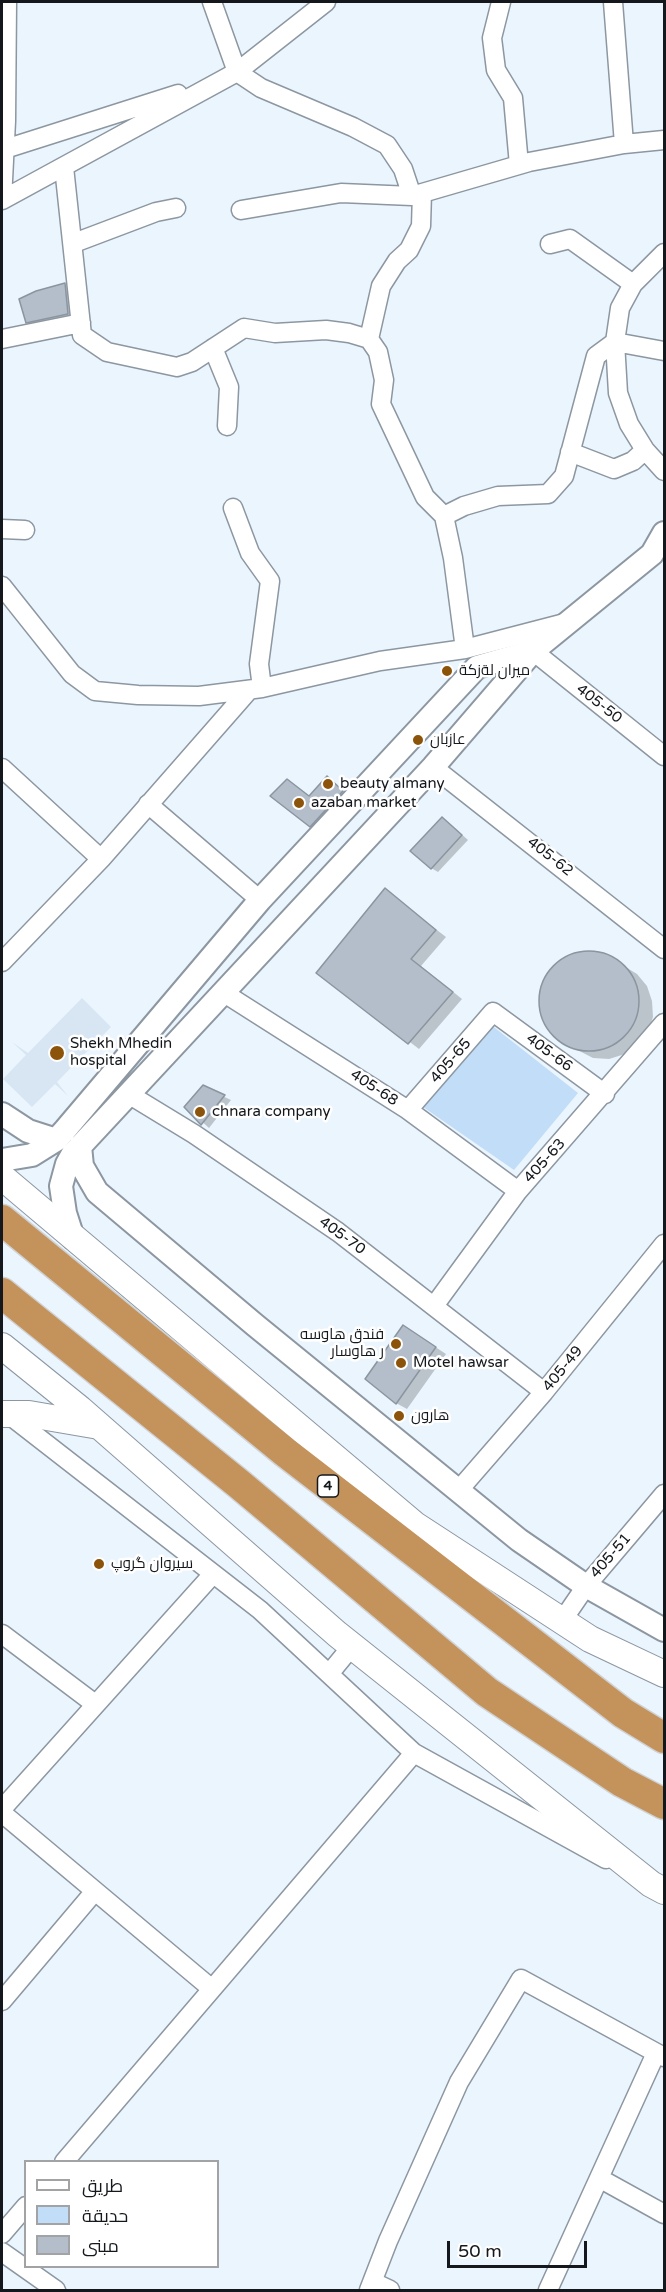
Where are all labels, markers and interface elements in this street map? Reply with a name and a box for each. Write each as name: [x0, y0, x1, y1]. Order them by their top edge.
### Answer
place label: ميران لةزكة: [459, 662, 530, 680]
marker: ميران لةزكة: [440, 664, 454, 678]
street label: 405-50: [572, 681, 626, 727]
place label: عازبان: [430, 731, 466, 749]
marker: عازبان: [411, 733, 425, 747]
place label: beauty almany: [340, 775, 444, 793]
marker: beauty almany: [321, 777, 335, 791]
place label: azaban market: [311, 794, 416, 812]
marker: azaban market: [292, 796, 306, 810]
street label: 405-62: [523, 834, 577, 880]
street label: 405-66: [522, 1030, 576, 1076]
place label: Shekh Mhedin hospital: [70, 1035, 172, 1070]
street label: 405-65: [427, 1035, 475, 1087]
marker: Shekh Mhedin hospital: [48, 1044, 66, 1062]
street label: 405-68: [347, 1066, 401, 1110]
place label: chnara company: [212, 1103, 331, 1121]
marker: chnara company: [193, 1105, 207, 1119]
street label: 405-63: [521, 1135, 569, 1187]
street label: 405-70: [315, 1213, 369, 1259]
place label: فندق هاوسه ر هاوسار: [300, 1326, 384, 1361]
marker: فندق هاوسه ر هاوسار: [389, 1337, 403, 1351]
street label: 405-49: [539, 1343, 587, 1395]
place label: Motel hawsar: [413, 1354, 509, 1372]
marker: Motel hawsar: [394, 1356, 408, 1370]
place label: هارون: [411, 1407, 449, 1425]
marker: هارون: [392, 1409, 406, 1423]
road number: 4: [318, 1475, 338, 1497]
street label: 405-51: [587, 1530, 635, 1582]
place label: سیروان گروپ: [111, 1555, 193, 1573]
marker: سیروان گروپ: [92, 1557, 106, 1571]
legend: [24, 2160, 219, 2268]
text: طريق: [82, 2175, 123, 2197]
text: حديقة: [82, 2205, 128, 2227]
scale bar: [450, 2229, 590, 2267]
text: مبنى: [82, 2235, 119, 2257]
text: 50 m: [458, 2240, 502, 2262]

